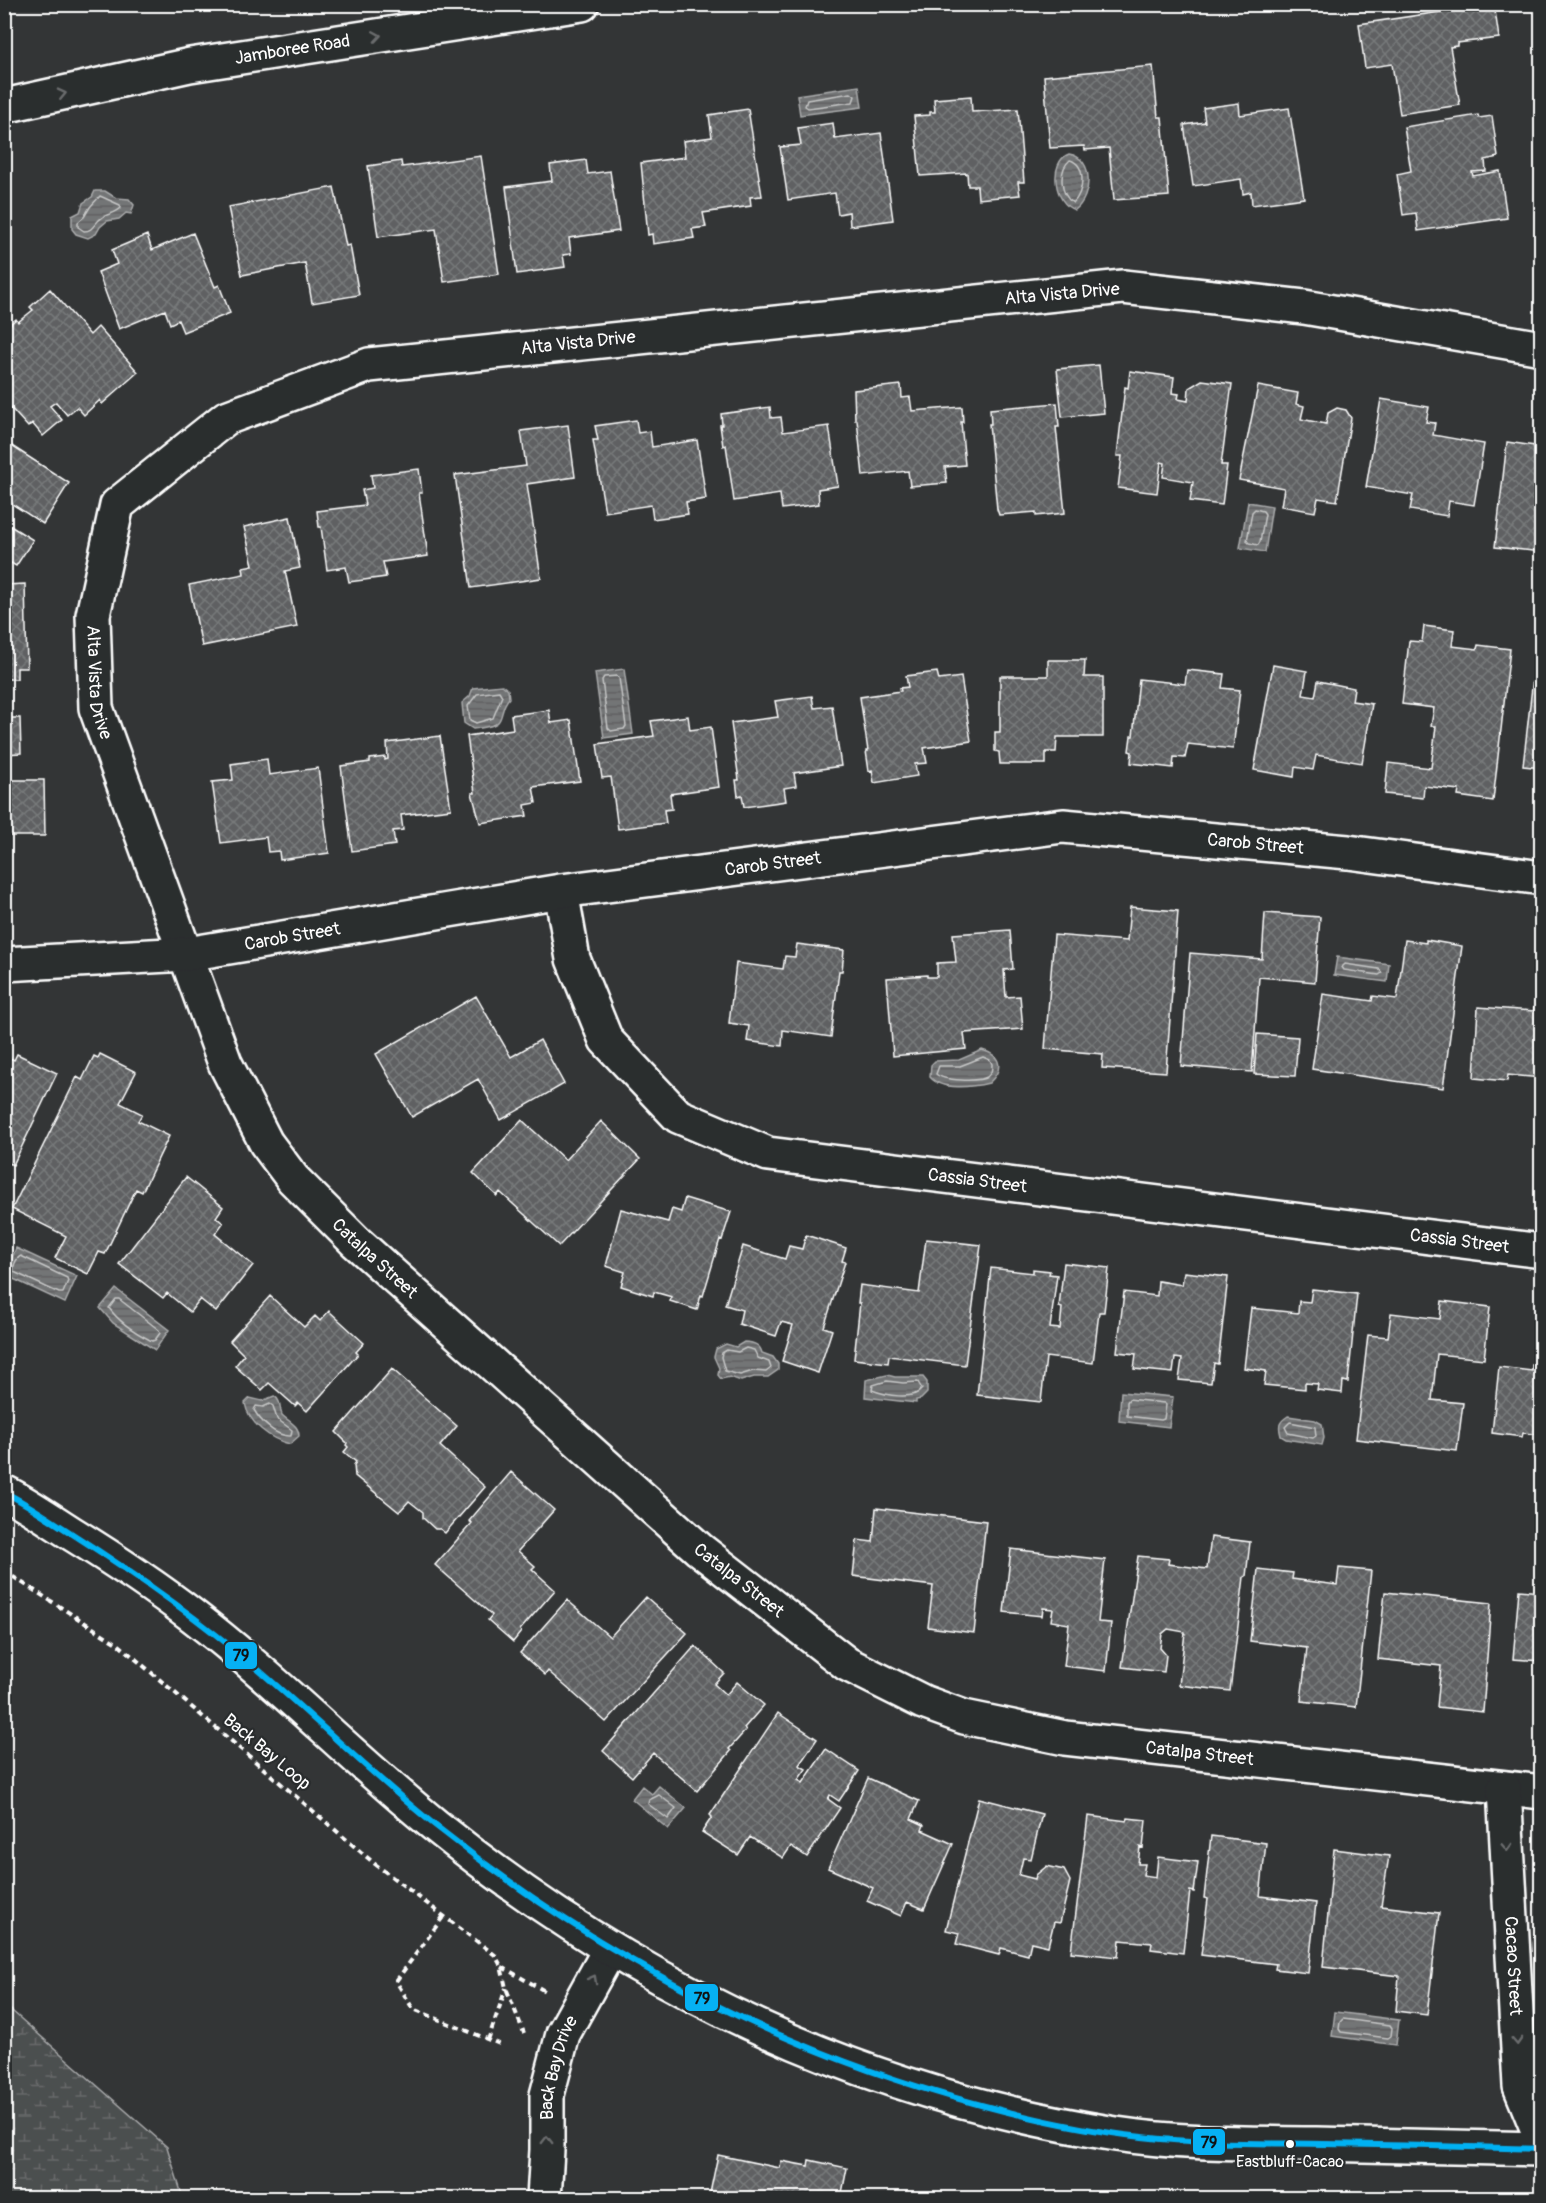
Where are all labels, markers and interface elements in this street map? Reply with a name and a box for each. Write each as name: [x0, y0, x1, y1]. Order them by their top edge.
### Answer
street label: Jamboree Road: [233, 29, 352, 69]
one-way arrow: [373, 31, 382, 43]
one-way arrow: [56, 88, 66, 101]
street label: Alta Vista Drive: [1003, 278, 1121, 310]
street label: Alta Vista Drive: [519, 326, 637, 360]
street label: Alta Vista Drive: [82, 625, 118, 743]
street label: Carob Street: [1206, 828, 1305, 859]
street label: Carob Street: [723, 846, 823, 881]
street label: Carob Street: [243, 917, 343, 956]
street label: Cassia Street: [926, 1163, 1029, 1198]
street label: Catalpa Street: [327, 1213, 423, 1304]
street label: Cassia Street: [1409, 1223, 1511, 1258]
street label: Catalpa Street: [689, 1538, 790, 1623]
line badge: 79: [224, 1641, 258, 1670]
text: 79: [233, 1646, 249, 1666]
street label: Back Bay Loop: [218, 1709, 316, 1795]
street label: Catalpa Street: [1144, 1736, 1256, 1771]
one-way arrow: [1500, 1842, 1513, 1851]
street label: Cacao Street: [1499, 1915, 1528, 2017]
one-way arrow: [586, 1975, 597, 1986]
line badge: 79: [684, 1983, 719, 2012]
text: 79: [694, 1989, 710, 2009]
street label: Back Bay Drive: [536, 2011, 583, 2120]
one-way arrow: [1511, 2037, 1524, 2046]
line badge: 79: [1192, 2128, 1226, 2156]
text: 79: [1201, 2133, 1217, 2153]
one-way arrow: [541, 2136, 553, 2145]
marker: Eastbluff-Cacao: [1284, 2138, 1296, 2150]
place label: Eastbluff-Cacao: [1236, 2152, 1344, 2172]

